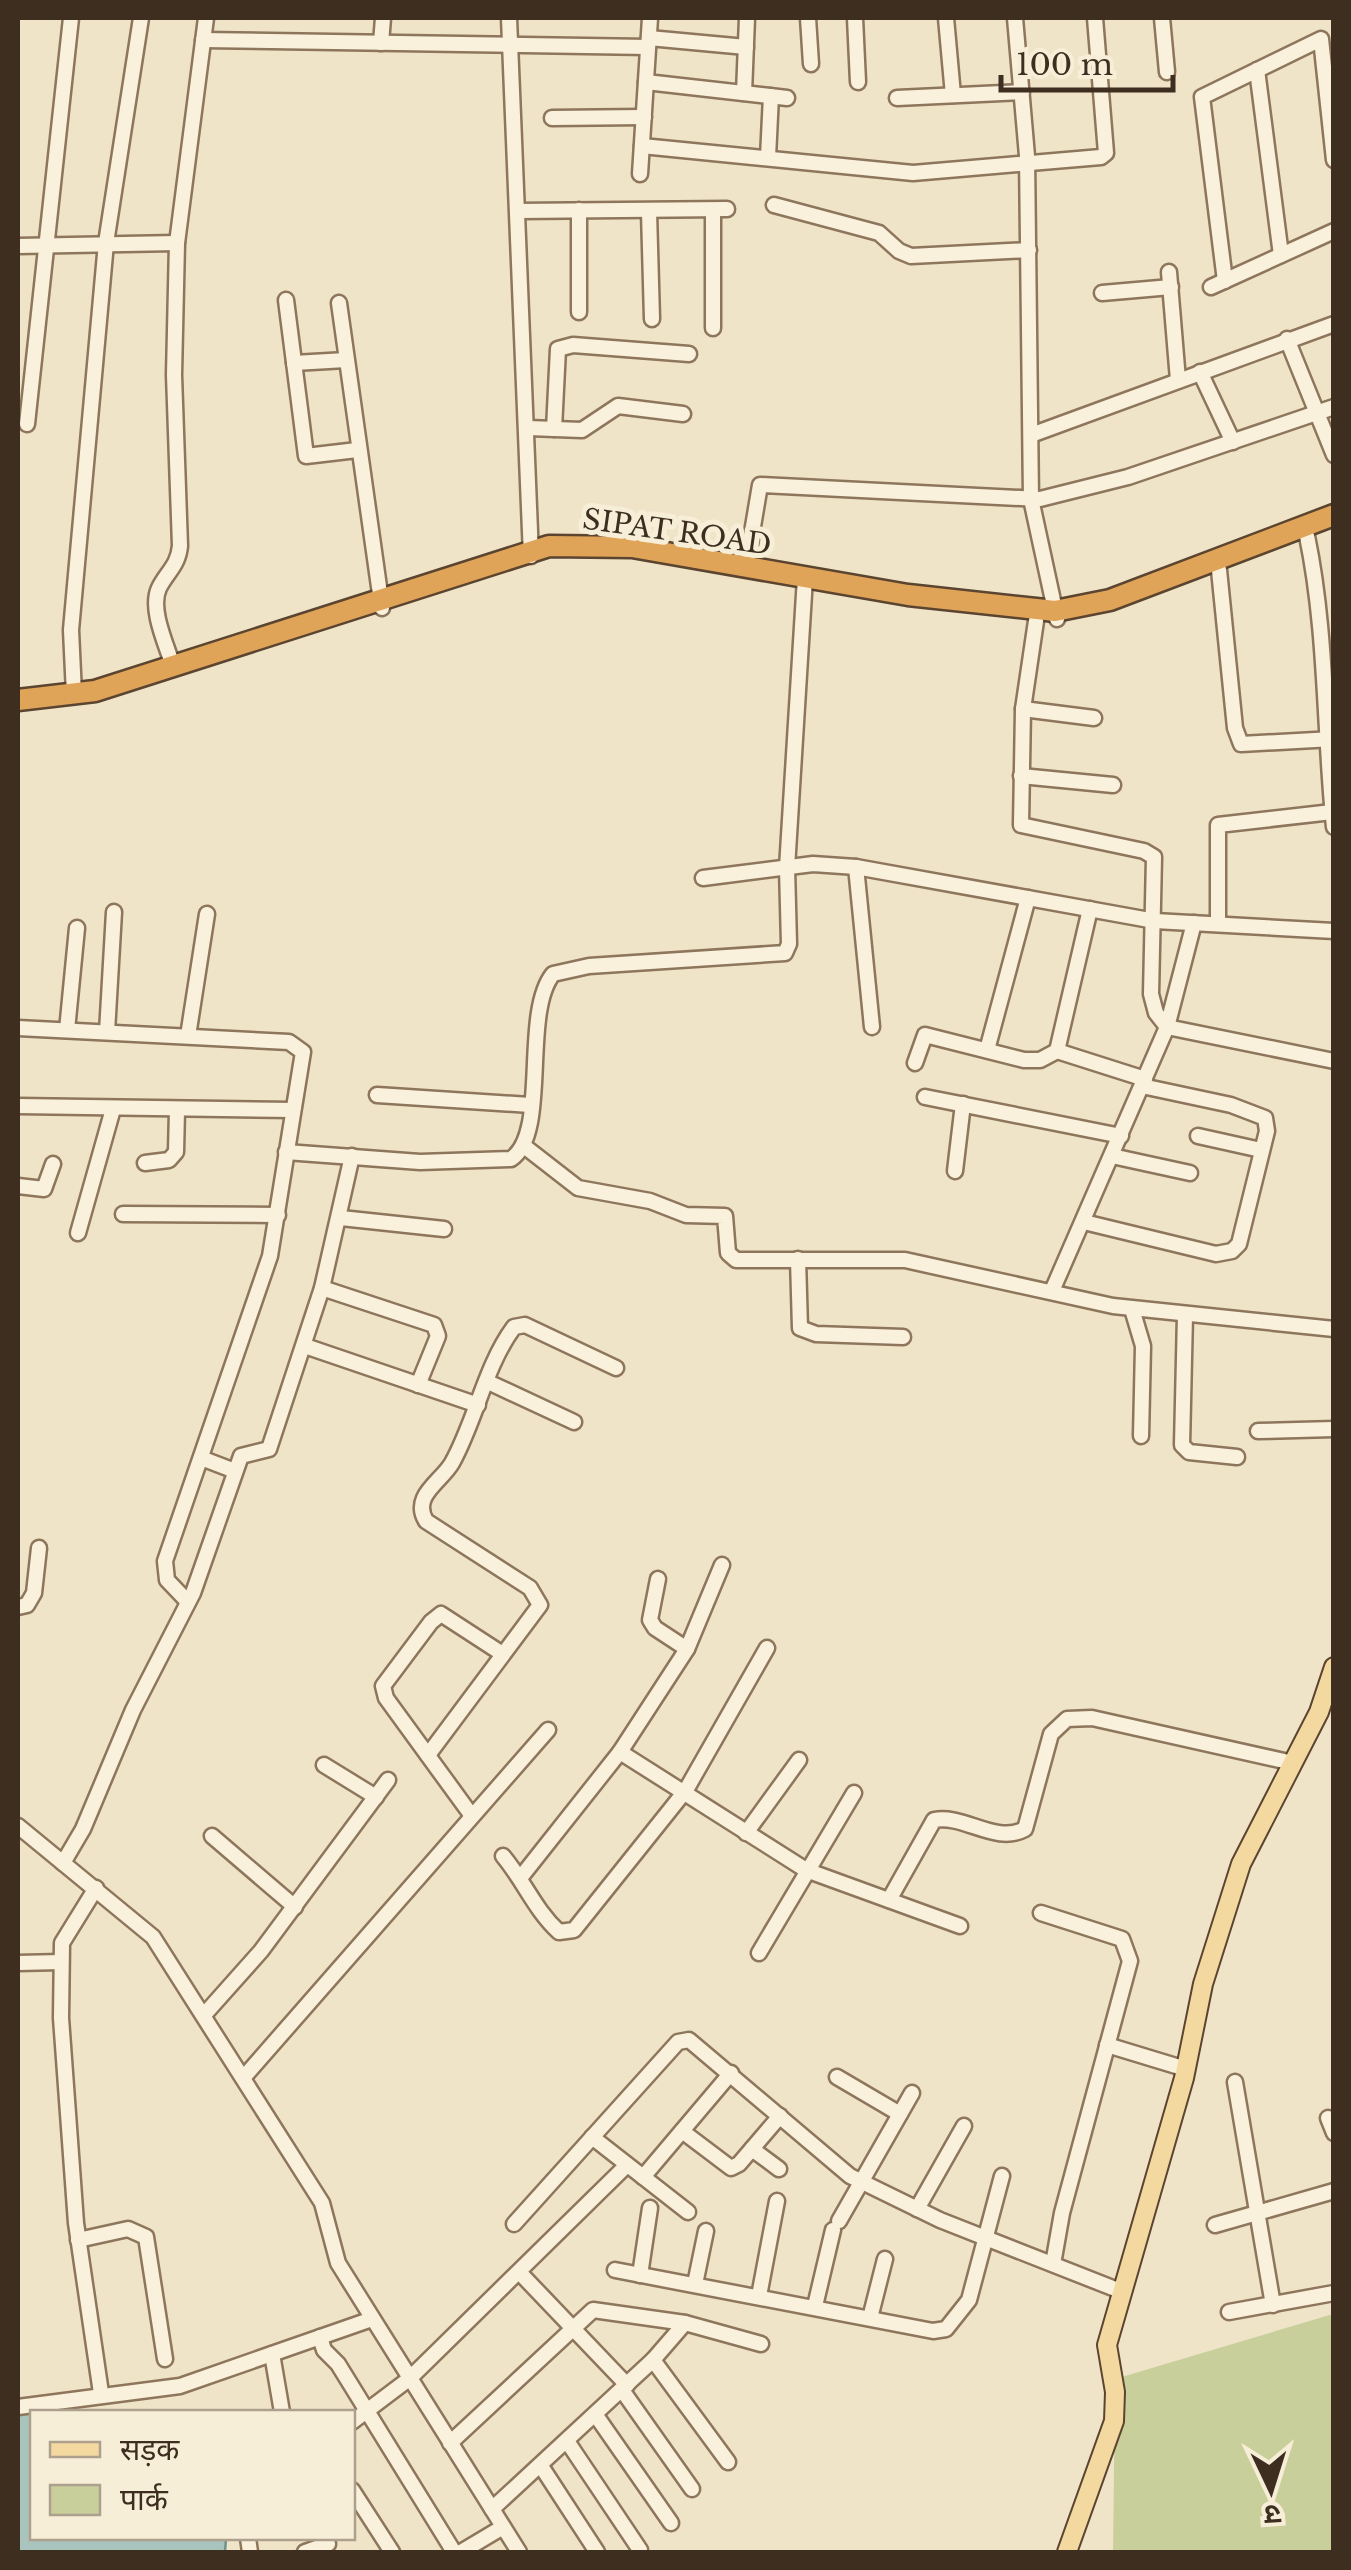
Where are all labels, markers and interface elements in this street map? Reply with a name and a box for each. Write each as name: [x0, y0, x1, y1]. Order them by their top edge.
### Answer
scale bar: [1001, 30, 1174, 92]
text: 100 m: [1016, 46, 1113, 83]
street label: SIPAT ROAD: [580, 501, 774, 563]
legend: [30, 2410, 355, 2540]
text: सड़क: [120, 2431, 180, 2468]
north arrow: [1221, 2440, 1321, 2540]
text: पार्क: [120, 2481, 169, 2518]
text: उ: [1263, 2496, 1282, 2533]

